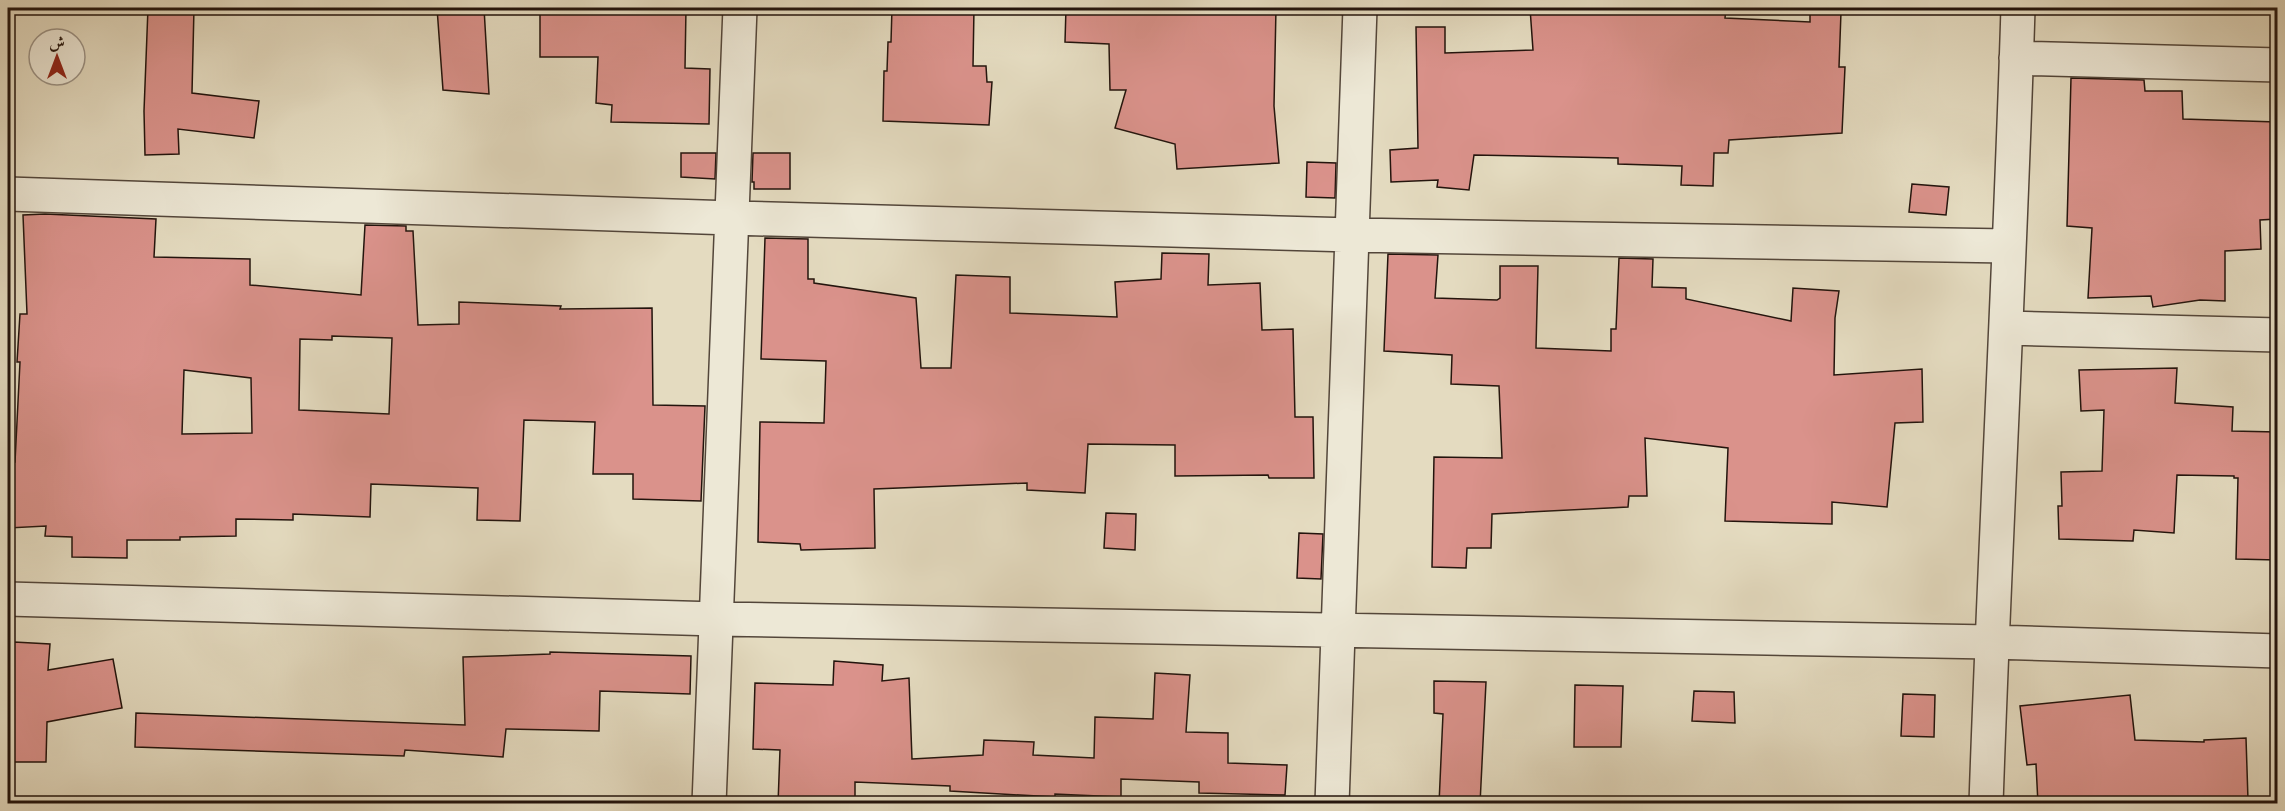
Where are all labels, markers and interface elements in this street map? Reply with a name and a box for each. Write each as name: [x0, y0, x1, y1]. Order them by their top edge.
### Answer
north arrow: [27, 27, 87, 87]
text: ش: [49, 32, 65, 52]

